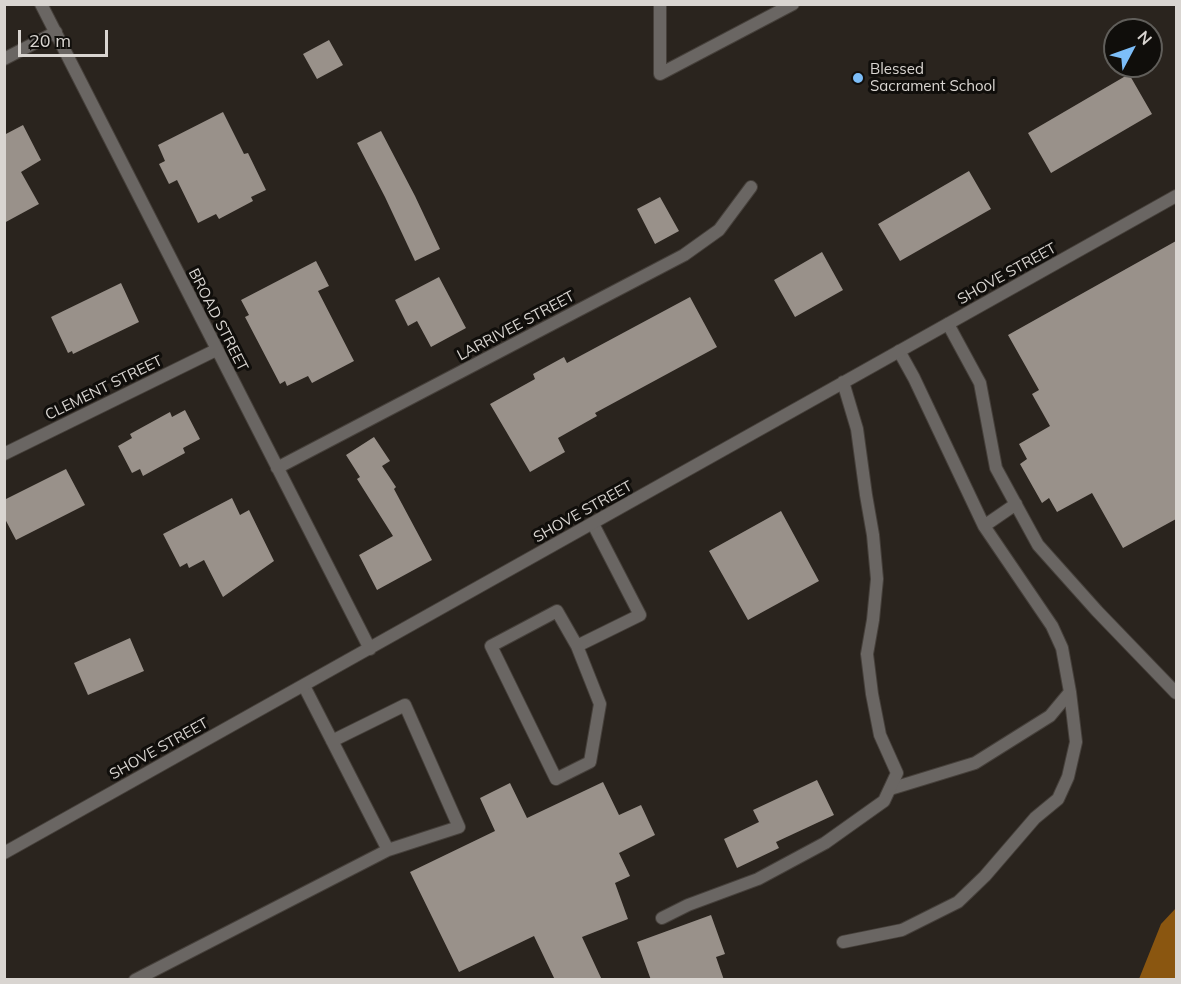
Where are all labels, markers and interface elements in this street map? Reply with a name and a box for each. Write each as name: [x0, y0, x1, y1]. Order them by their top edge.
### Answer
scale bar: [21, 18, 111, 56]
north arrow: [1103, 18, 1163, 78]
text: N: [1134, 26, 1157, 49]
text: 20 m: [29, 29, 71, 52]
place label: Blessed Sacrament School: [870, 60, 996, 95]
marker: Blessed Sacrament School: [851, 71, 865, 85]
street label: SHOVE STREET: [954, 239, 1060, 309]
street label: BROAD STREET: [184, 266, 252, 374]
street label: LARRIVEE STREET: [454, 287, 578, 365]
street label: CLEMENT STREET: [42, 352, 166, 424]
street label: SHOVE STREET: [530, 477, 636, 547]
street label: SHOVE STREET: [106, 714, 212, 784]

